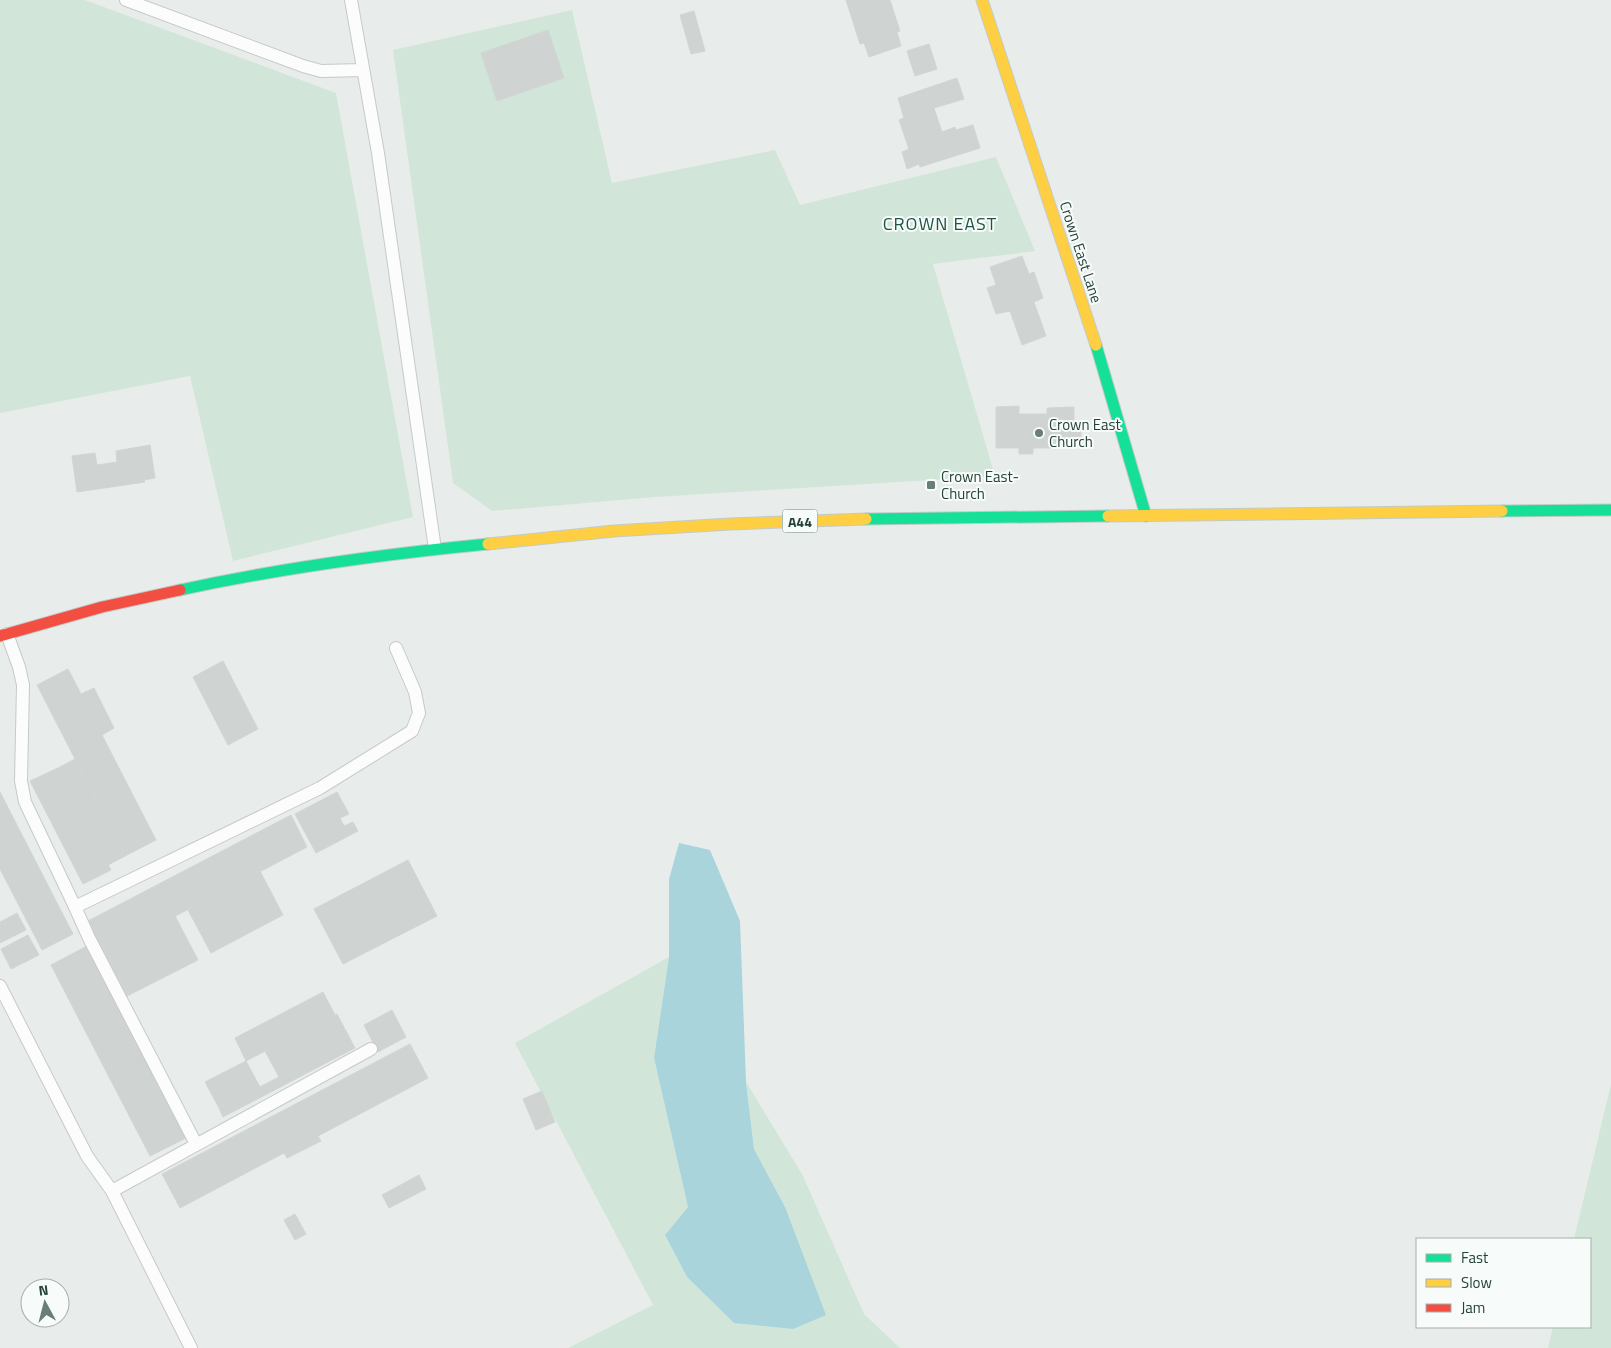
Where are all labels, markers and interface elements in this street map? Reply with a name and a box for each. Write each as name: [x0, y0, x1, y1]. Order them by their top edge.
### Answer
street label: Crown East Lane: [1054, 198, 1108, 306]
district label: CROWN EAST: [883, 210, 997, 237]
place label: Crown East Church: [1049, 413, 1122, 453]
marker: Crown East Church: [1033, 427, 1045, 439]
place label: Crown East- Church: [941, 465, 1019, 505]
marker: Crown East- Church: [925, 479, 937, 491]
road number: A44: [782, 510, 818, 532]
legend: [1416, 1238, 1591, 1328]
text: Fast: [1461, 1246, 1489, 1269]
text: Slow: [1461, 1271, 1492, 1294]
north arrow: [20, 1278, 70, 1328]
text: N: [37, 1279, 49, 1301]
text: Jam: [1461, 1296, 1485, 1319]

